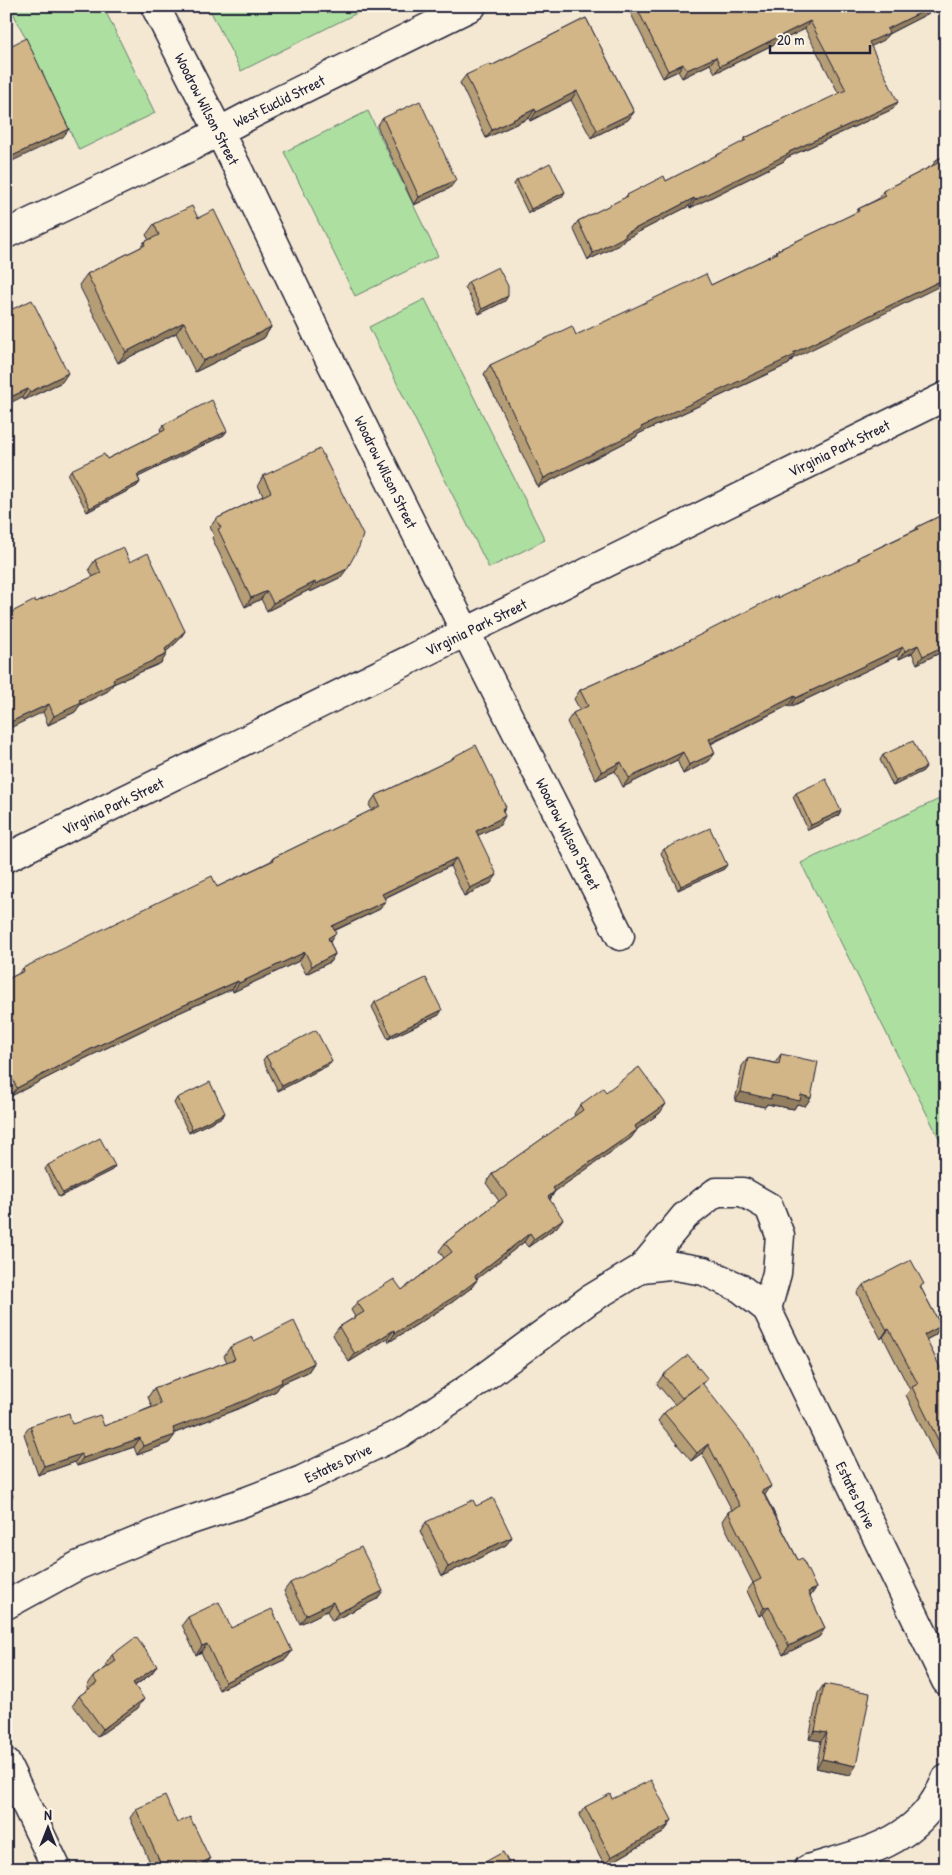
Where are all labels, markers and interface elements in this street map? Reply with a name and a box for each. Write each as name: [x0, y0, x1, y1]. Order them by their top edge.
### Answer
scale bar: [770, 22, 870, 54]
text: 20 m: [777, 29, 804, 50]
street label: Woodrow Wilson Street: [170, 49, 245, 169]
street label: West Euclid Street: [230, 69, 329, 132]
street label: Woodrow Wilson Street: [350, 412, 423, 533]
street label: Virginia Park Street: [785, 414, 894, 482]
street label: Virginia Park Street: [422, 593, 531, 661]
street label: Virginia Park Street: [59, 772, 168, 840]
street label: Woodrow Wilson Street: [531, 774, 606, 894]
street label: Estates Drive: [301, 1438, 375, 1488]
street label: Estates Drive: [831, 1458, 881, 1532]
north arrow: [22, 1802, 72, 1852]
text: N: [44, 1805, 52, 1824]

